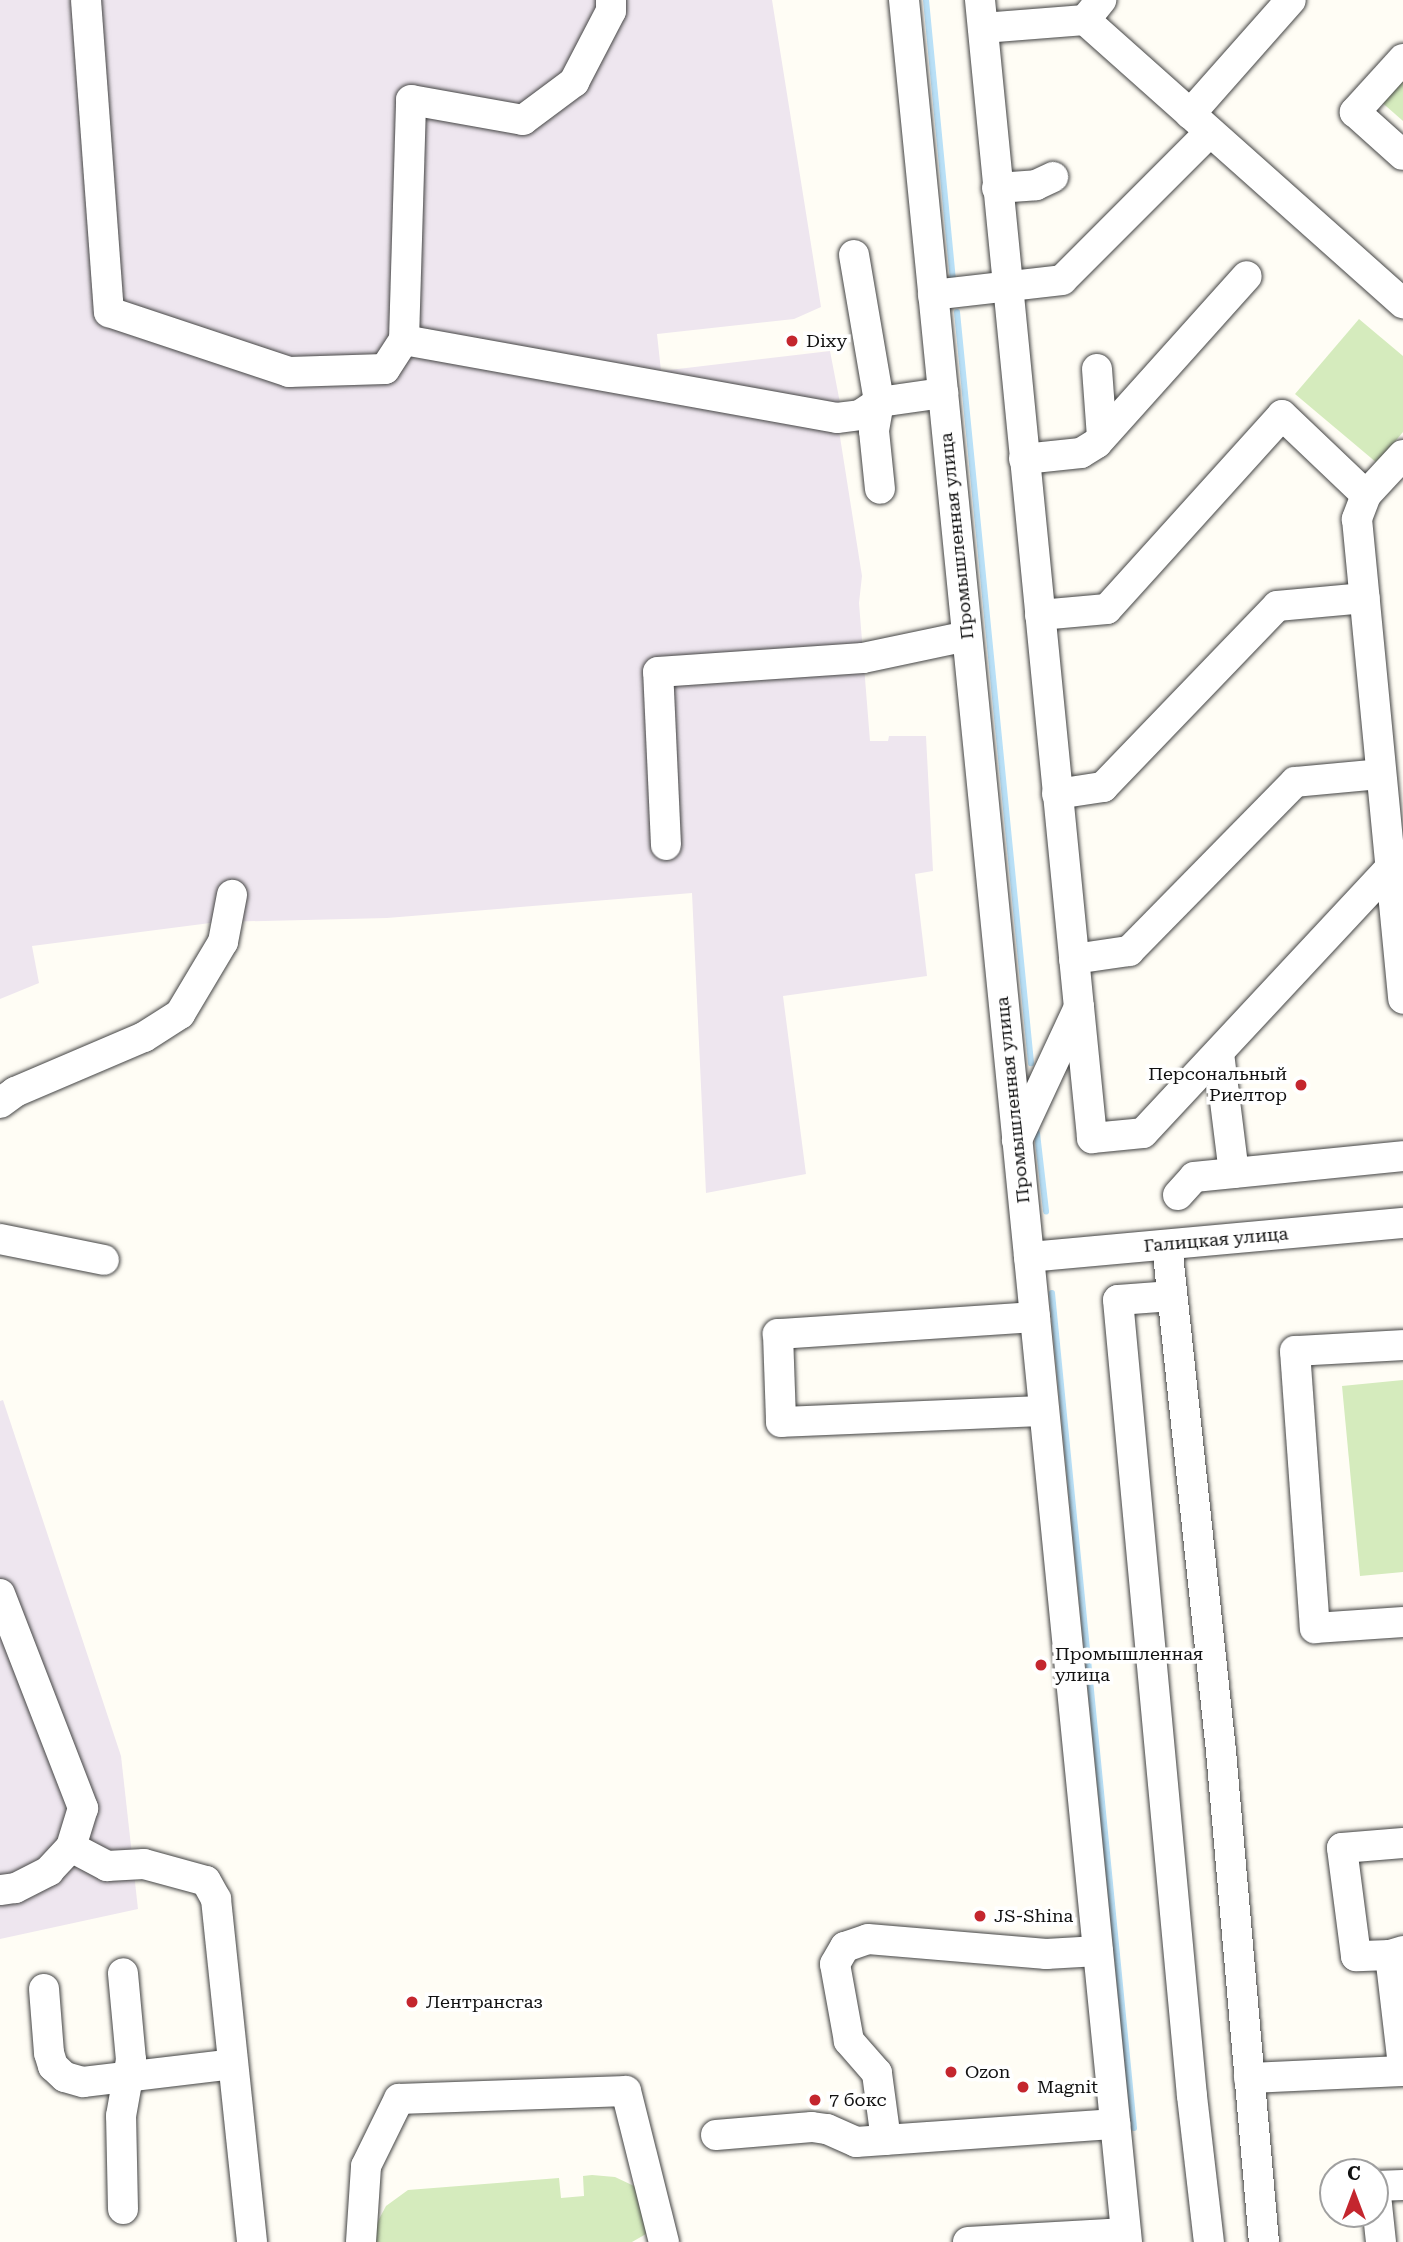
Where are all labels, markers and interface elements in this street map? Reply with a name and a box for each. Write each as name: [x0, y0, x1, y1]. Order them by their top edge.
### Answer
place label: Dixy: [806, 330, 847, 352]
marker: Dixy: [784, 333, 800, 349]
street label: Промышленная улица: [935, 432, 979, 640]
street label: Промышленная улица: [991, 996, 1035, 1204]
place label: Персональный Риелтор: [1148, 1064, 1287, 1106]
marker: Персональный Риелтор: [1293, 1077, 1309, 1093]
street label: Галицкая улица: [1143, 1223, 1289, 1257]
place label: Промышленная улица: [1055, 1644, 1203, 1686]
marker: Промышленная улица: [1033, 1657, 1049, 1673]
place label: JS-Shina: [994, 1905, 1073, 1927]
marker: JS-Shina: [972, 1908, 988, 1924]
place label: Лентрансгаз: [426, 1991, 543, 2013]
marker: Лентрансгаз: [404, 1994, 420, 2010]
place label: Ozon: [965, 2061, 1010, 2083]
marker: Ozon: [943, 2064, 959, 2080]
place label: Magnit: [1037, 2076, 1098, 2098]
marker: Magnit: [1015, 2079, 1031, 2095]
place label: 7 бокс: [829, 2089, 887, 2111]
marker: 7 бокс: [807, 2092, 823, 2108]
north arrow: [1319, 2158, 1389, 2228]
text: С: [1347, 2162, 1361, 2185]

